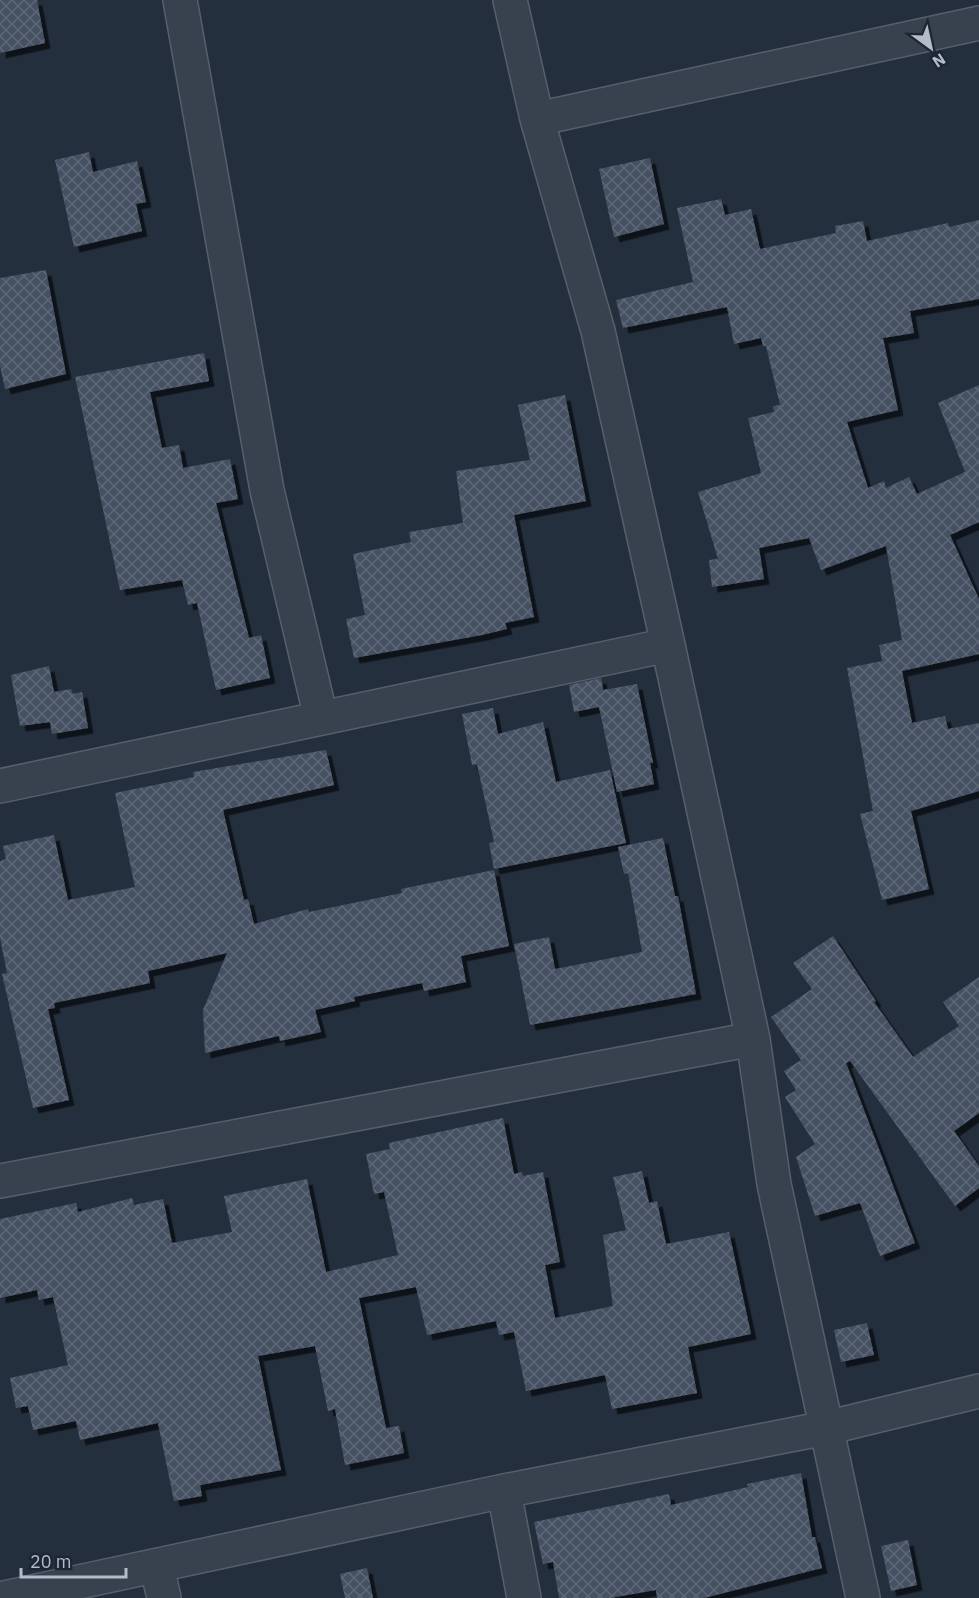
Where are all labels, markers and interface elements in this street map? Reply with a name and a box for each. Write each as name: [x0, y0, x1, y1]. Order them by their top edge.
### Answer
north arrow: [901, 18, 961, 78]
text: N: [929, 49, 949, 72]
scale bar: [21, 1541, 126, 1579]
text: 20 m: [30, 1550, 72, 1573]

